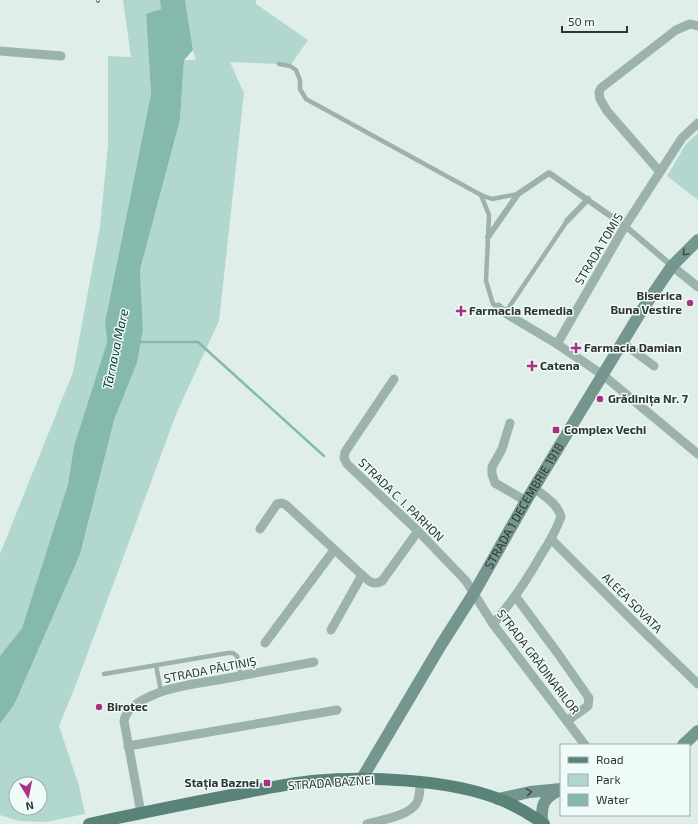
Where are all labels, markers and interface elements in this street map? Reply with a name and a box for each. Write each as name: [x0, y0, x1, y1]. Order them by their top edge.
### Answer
scale bar: [562, 8, 627, 34]
text: 50 m: [568, 14, 595, 28]
street label: STRADA TOMIS: [571, 210, 625, 287]
one-way arrow: [682, 248, 690, 256]
place label: Biserica Buna Vestire: [610, 288, 682, 316]
marker: Biserica Buna Vestire: [685, 298, 695, 308]
place label: Farmacia Remedia: [469, 303, 573, 317]
marker: Farmacia Remedia: [456, 306, 466, 316]
water label: Târnava Mare: [99, 307, 131, 391]
place label: Farmacia Damian: [584, 340, 682, 354]
marker: Farmacia Damian: [571, 343, 581, 353]
place label: Catena: [540, 358, 580, 372]
marker: Catena: [527, 361, 537, 371]
place label: Grădinița Nr. 7: [608, 391, 689, 407]
marker: Grădinița Nr. 7: [595, 394, 605, 404]
place label: Complex Vechi: [564, 422, 646, 436]
marker: Complex Vechi: [551, 425, 561, 435]
street label: STRADA 1 DECEMBRIE 1918: [481, 440, 566, 571]
street label: STRADA C. I. PARHON: [356, 455, 447, 544]
street label: ALEEA SOVATA: [600, 569, 666, 636]
street label: STRADA GRĂDINARILOR: [495, 606, 583, 717]
street label: STRADA PĂLTINIȘ: [162, 653, 258, 687]
place label: Birotec: [107, 699, 148, 713]
marker: Birotec: [94, 702, 104, 712]
legend: [560, 744, 690, 816]
text: Road: [596, 752, 624, 766]
street label: STRADA BAZNEI: [287, 772, 375, 792]
text: Park: [596, 772, 621, 786]
place label: Stația Baznei: [184, 775, 259, 791]
north arrow: [8, 776, 48, 816]
marker: Stația Baznei: [262, 778, 272, 788]
one-way arrow: [526, 788, 532, 797]
text: Water: [596, 792, 630, 806]
text: N: [25, 799, 35, 813]

